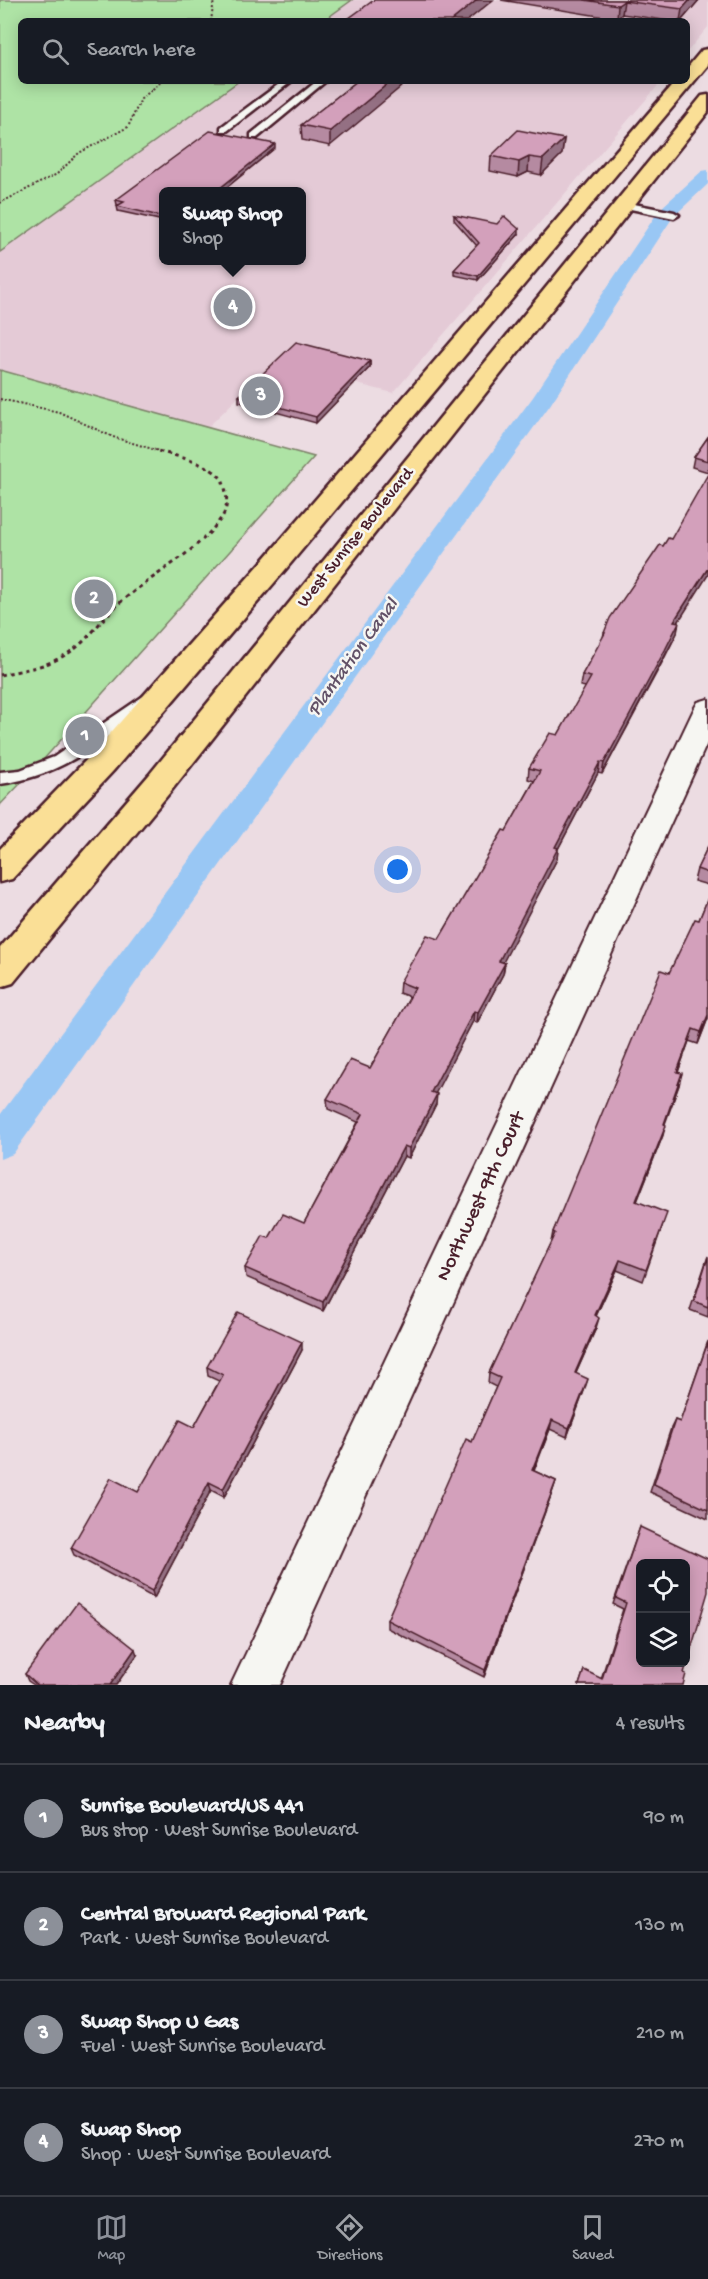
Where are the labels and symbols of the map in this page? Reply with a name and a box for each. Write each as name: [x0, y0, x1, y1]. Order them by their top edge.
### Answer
pin: 4: [214, 284, 252, 330]
pin: 3: [242, 374, 280, 418]
street label: West Sunrise Boulevard: [293, 463, 420, 612]
pin: 2: [74, 576, 113, 622]
water label: Plantation Canal: [304, 594, 405, 721]
pin: 1: [66, 714, 104, 758]
your location: [383, 855, 412, 884]
street label: Northwest 9th Court: [432, 1106, 533, 1286]

